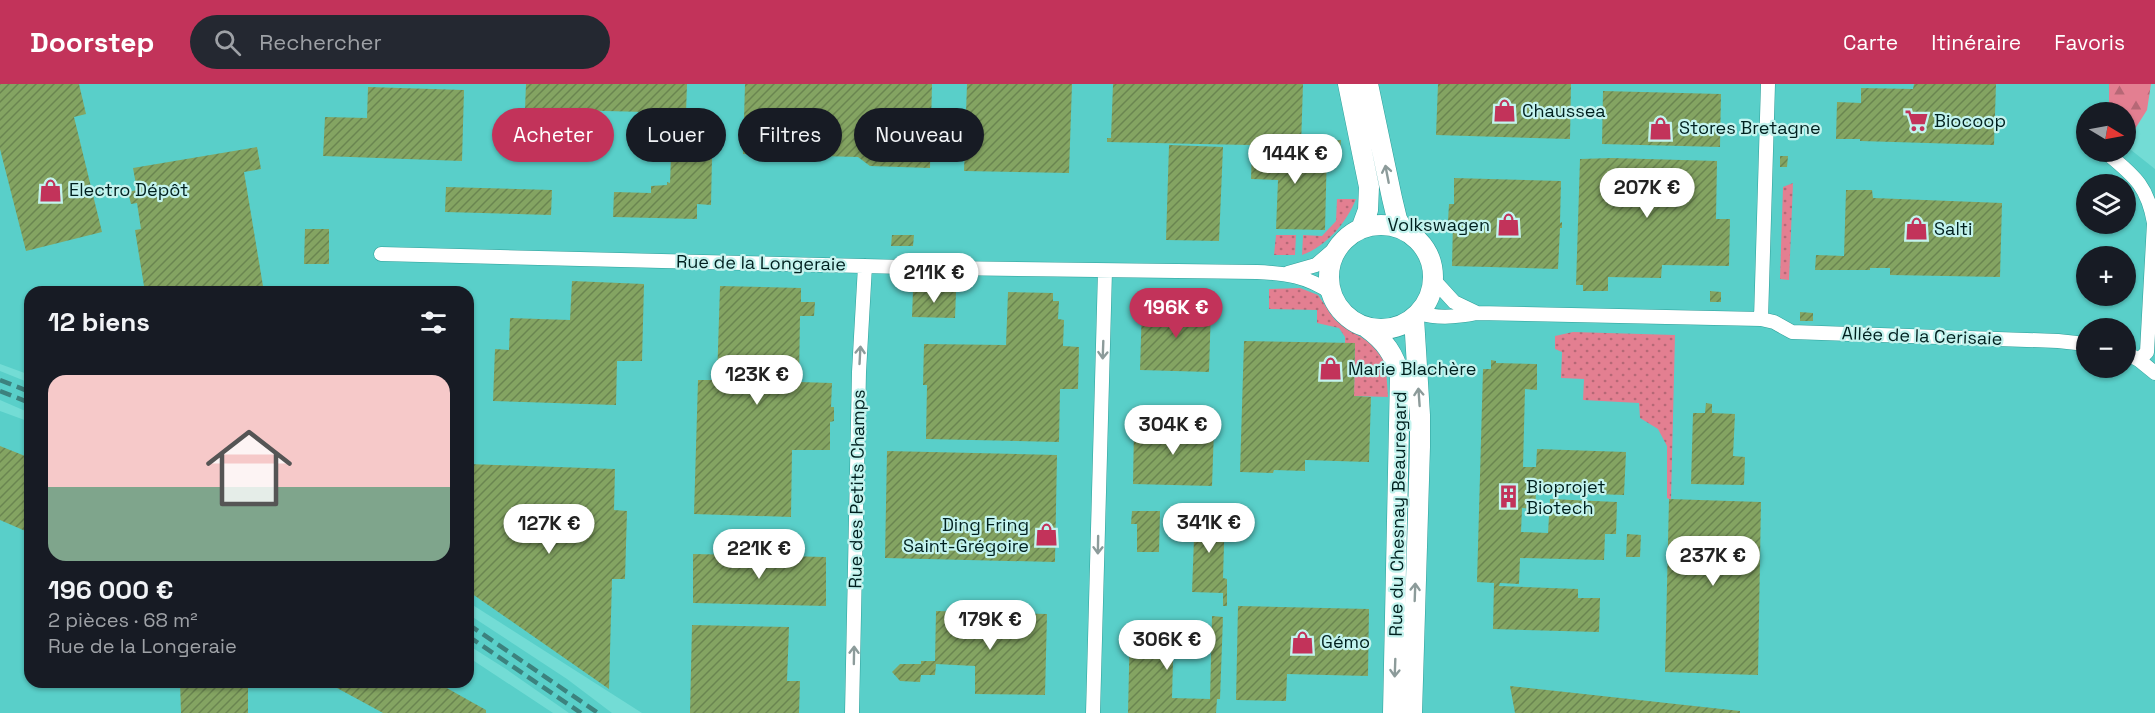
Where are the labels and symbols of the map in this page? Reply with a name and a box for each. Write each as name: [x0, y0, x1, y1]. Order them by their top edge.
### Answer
shop icon: Chaussea: [1491, 98, 1517, 124]
place label: Chaussea: [1522, 99, 1606, 122]
north arrow: [2076, 102, 2136, 162]
supermarket icon: Biocoop: [1903, 108, 1929, 134]
place label: Biocoop: [1934, 109, 2006, 132]
shop icon: Stores Bretagne: [1648, 115, 1674, 141]
place label: Stores Bretagne: [1679, 116, 1821, 139]
pin: 144K €: [1246, 134, 1344, 185]
one-way arrow: [1381, 164, 1392, 184]
pin: 207K €: [1598, 168, 1696, 219]
shop icon: Electro Dépôt: [38, 177, 64, 203]
place label: Electro Dépôt: [69, 178, 188, 201]
shop icon: Volkswagen: [1495, 212, 1521, 238]
place label: Volkswagen: [1388, 213, 1490, 236]
shop icon: Salti: [1903, 216, 1929, 242]
place label: Salti: [1934, 217, 1972, 240]
street label: Rue de la Longeraie: [676, 250, 846, 275]
pin: 211K €: [885, 253, 983, 304]
pin: 196K €: [1127, 288, 1225, 339]
street label: Allée de la Cerisaie: [1841, 321, 2003, 350]
one-way arrow: [1097, 340, 1109, 360]
one-way arrow: [855, 345, 866, 365]
pin: 123K €: [708, 355, 806, 406]
shop icon: Marie Blachère: [1317, 356, 1343, 382]
place label: Marie Blachère: [1348, 357, 1476, 380]
one-way arrow: [1413, 387, 1424, 407]
street label: Rue des Petits Champs: [843, 389, 870, 589]
street label: Rue du Chesnay Beauregard: [1384, 391, 1411, 637]
pin: 304K €: [1124, 405, 1222, 456]
place label: Bioprojet Biotech: [1526, 475, 1606, 519]
building icon: Bioprojet Biotech: [1495, 484, 1521, 510]
pin: 341K €: [1160, 503, 1258, 554]
pin: 127K €: [500, 504, 598, 555]
place label: Ding Fring Saint-Grégoire: [903, 513, 1029, 557]
shop icon: Ding Fring Saint-Grégoire: [1034, 522, 1060, 548]
pin: 221K €: [710, 529, 808, 580]
one-way arrow: [1092, 534, 1104, 554]
pin: 237K €: [1664, 536, 1762, 587]
one-way arrow: [1410, 582, 1421, 602]
pin: 179K €: [941, 600, 1039, 651]
pin: 306K €: [1118, 620, 1216, 671]
shop icon: Gémo: [1290, 629, 1316, 655]
place label: Gémo: [1321, 630, 1370, 653]
one-way arrow: [848, 645, 859, 665]
one-way arrow: [1389, 657, 1401, 677]

